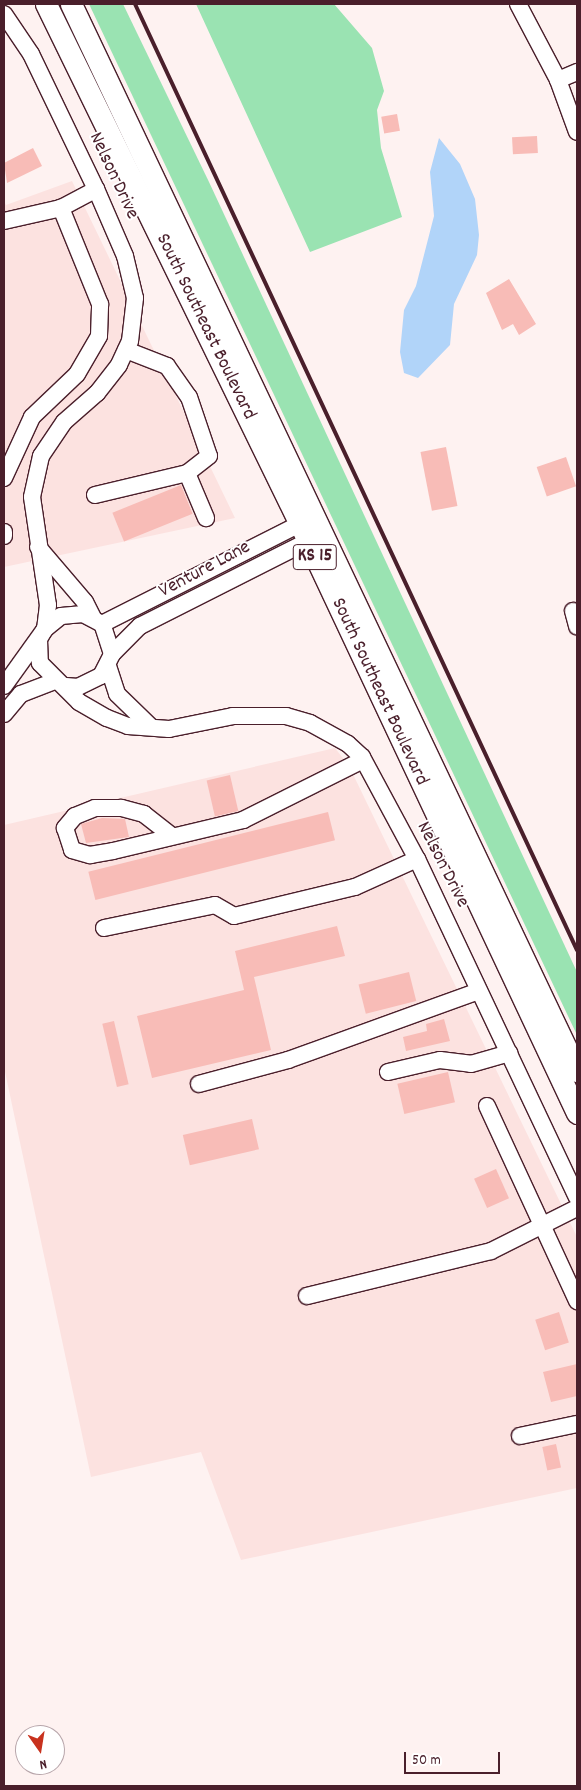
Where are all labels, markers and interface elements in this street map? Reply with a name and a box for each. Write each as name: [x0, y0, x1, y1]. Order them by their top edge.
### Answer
street label: Nelson Drive: [82, 129, 144, 223]
street label: South Southeast Boulevard: [150, 230, 260, 424]
street label: Venture Lane: [155, 536, 255, 604]
road number: KS 15: [292, 540, 338, 574]
street label: South Southeast Boulevard: [325, 594, 433, 790]
street label: Nelson Drive: [410, 818, 474, 912]
north arrow: [15, 1725, 65, 1775]
scale bar: [406, 1742, 502, 1774]
text: 50 m: [412, 1750, 441, 1772]
text: N: [38, 1753, 49, 1774]

